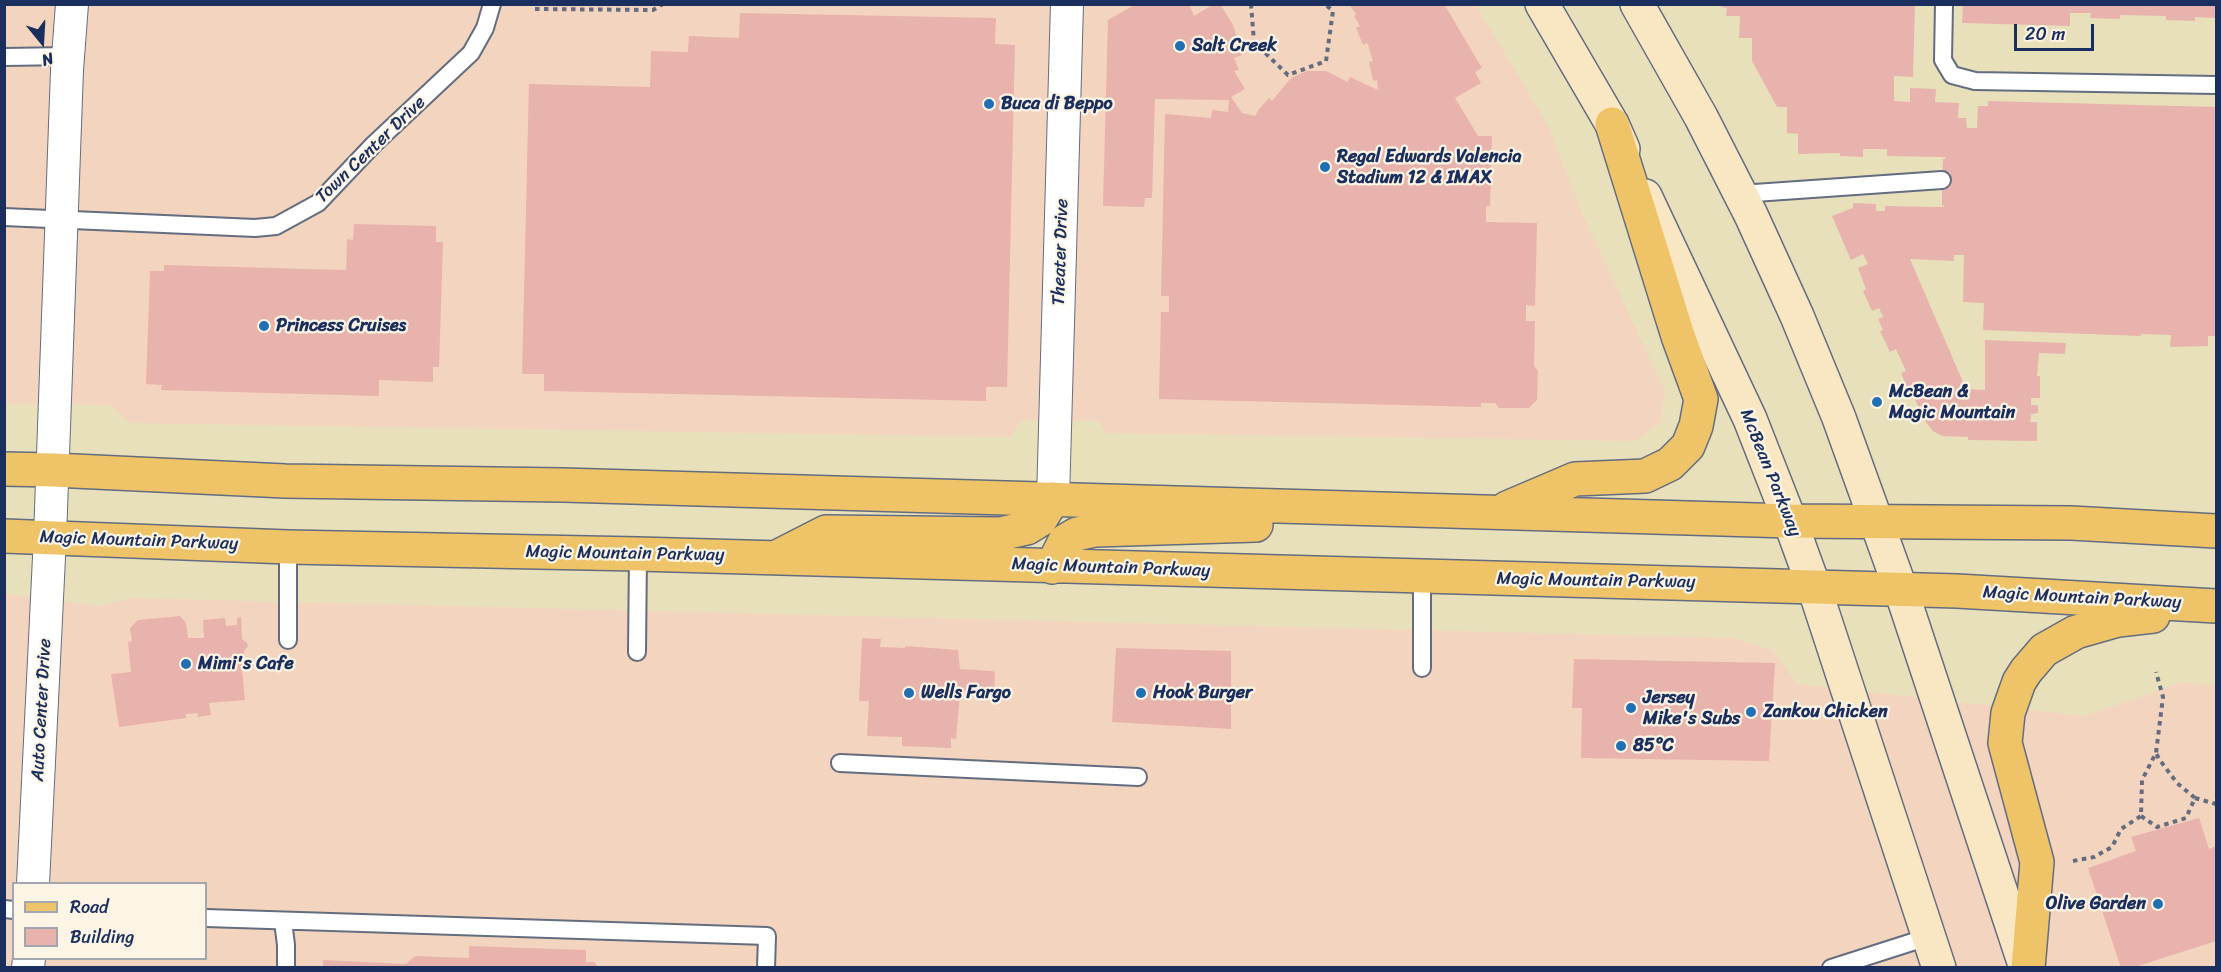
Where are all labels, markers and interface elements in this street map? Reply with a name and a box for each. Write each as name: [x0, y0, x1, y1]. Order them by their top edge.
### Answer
north arrow: [12, 12, 72, 72]
scale bar: [2017, 12, 2096, 50]
text: 20 m: [2025, 18, 2065, 50]
place label: Salt Creek: [1192, 35, 1277, 57]
marker: Salt Creek: [1173, 39, 1187, 53]
text: N: [38, 44, 57, 75]
street label: Town Center Drive: [312, 92, 430, 208]
place label: Buca di Beppo: [1001, 93, 1113, 115]
marker: Buca di Beppo: [982, 97, 996, 111]
place label: Regal Edwards Valencia Stadium 12 & IMAX: [1337, 146, 1521, 188]
marker: Regal Edwards Valencia Stadium 12 & IMAX: [1318, 160, 1332, 174]
street label: Theater Drive: [1048, 198, 1074, 306]
place label: Princess Cruises: [276, 315, 406, 337]
marker: Princess Cruises: [257, 319, 271, 333]
place label: McBean & Magic Mountain: [1889, 381, 2015, 424]
marker: McBean & Magic Mountain: [1870, 395, 1884, 409]
street label: McBean Parkway: [1735, 406, 1805, 540]
street label: Magic Mountain Parkway: [39, 527, 239, 555]
street label: Magic Mountain Parkway: [525, 541, 725, 567]
street label: Magic Mountain Parkway: [1011, 554, 1211, 582]
street label: Magic Mountain Parkway: [1496, 568, 1696, 594]
street label: Magic Mountain Parkway: [1982, 582, 2182, 614]
street label: Auto Center Drive: [27, 638, 57, 782]
place label: Mimi's Cafe: [198, 653, 294, 675]
marker: Mimi's Cafe: [179, 657, 193, 671]
place label: Wells Fargo: [921, 682, 1011, 704]
place label: Hook Burger: [1153, 682, 1252, 704]
marker: Wells Fargo: [902, 686, 916, 700]
marker: Hook Burger: [1134, 686, 1148, 700]
place label: Jersey Mike's Subs: [1643, 687, 1740, 730]
marker: Jersey Mike's Subs: [1624, 701, 1638, 715]
place label: Zankou Chicken: [1763, 701, 1888, 723]
marker: Zankou Chicken: [1744, 705, 1758, 719]
place label: 85°C: [1633, 735, 1674, 757]
marker: 85°C: [1614, 739, 1628, 753]
legend: [12, 882, 207, 960]
text: Road: [70, 891, 109, 923]
place label: Olive Garden: [2046, 893, 2146, 915]
marker: Olive Garden: [2151, 897, 2165, 911]
text: Building: [70, 921, 134, 953]

